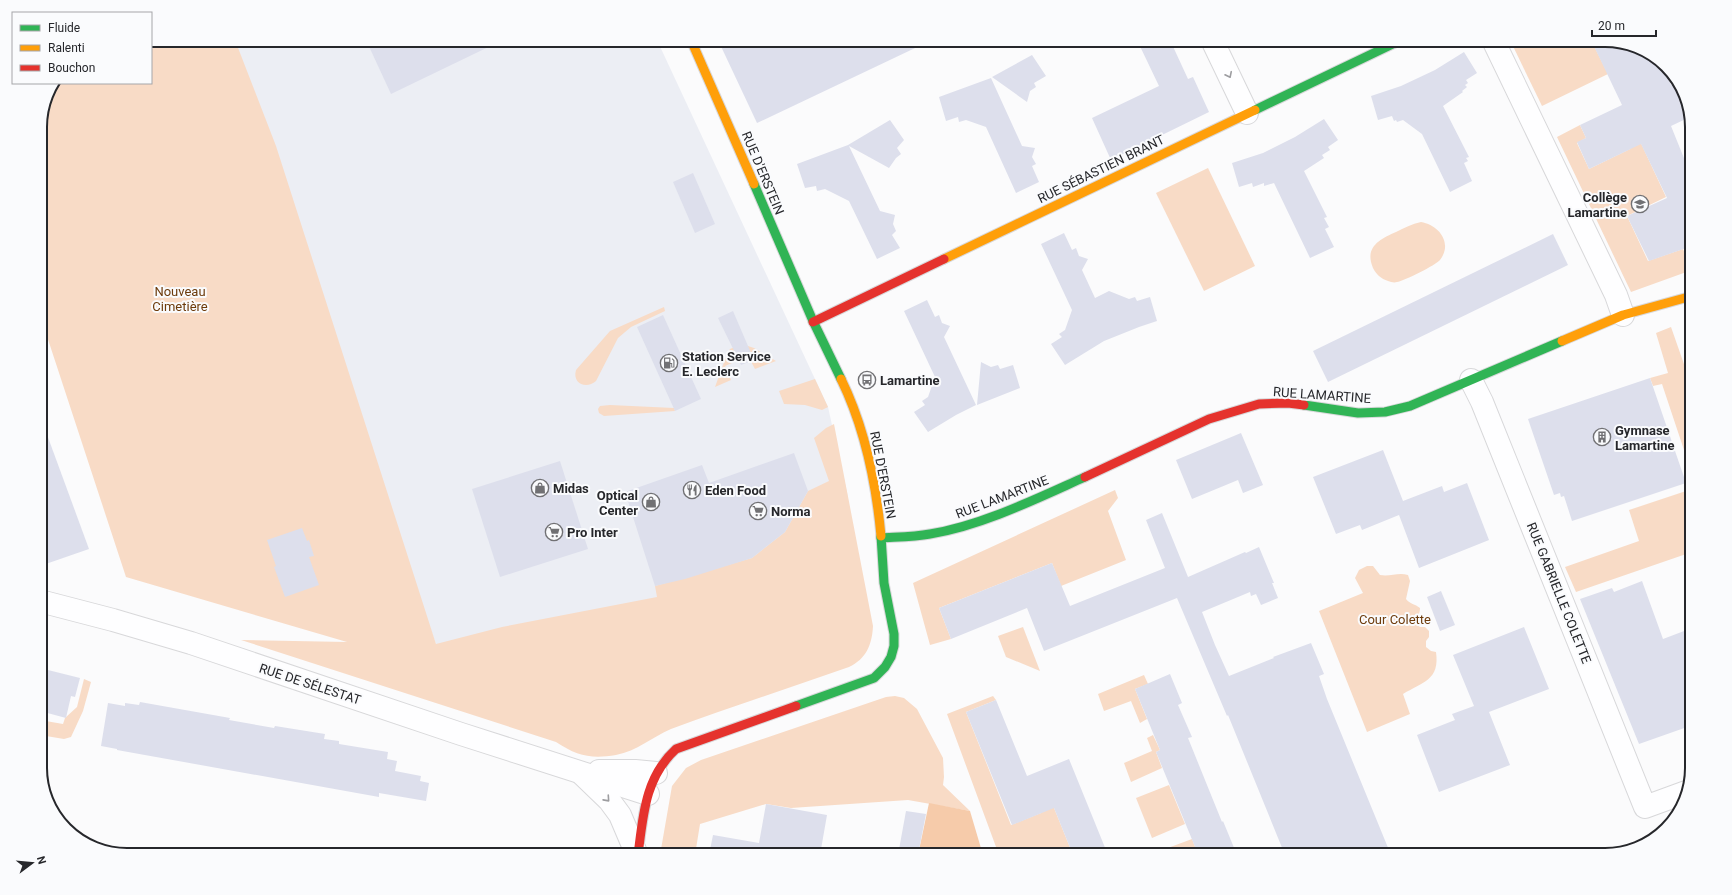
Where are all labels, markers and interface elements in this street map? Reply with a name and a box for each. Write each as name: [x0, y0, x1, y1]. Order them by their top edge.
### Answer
legend: [12, 12, 152, 84]
scale bar: [1592, 12, 1656, 38]
text: 20 m: [1598, 19, 1625, 33]
text: Fluide: [48, 21, 80, 35]
text: Ralenti: [48, 41, 85, 55]
text: Bouchon: [48, 61, 95, 75]
one-way arrow: [1224, 71, 1232, 78]
street label: RUE D'ERSTEIN: [739, 129, 787, 217]
street label: RUE SÉBASTIEN BRANT: [1035, 132, 1167, 206]
place label: Collège Lamartine: [1568, 190, 1627, 220]
school or university icon: Collège Lamartine: [1630, 194, 1650, 214]
park label: Nouveau Cimetière: [152, 284, 208, 314]
place label: Station Service E. Leclerc: [682, 349, 771, 379]
fuel station icon: Station Service E. Leclerc: [659, 353, 679, 373]
bus stop icon: Lamartine: [857, 370, 877, 390]
place label: Lamartine: [880, 373, 939, 388]
street label: RUE LAMARTINE: [1273, 384, 1371, 406]
place label: Gymnase Lamartine: [1615, 423, 1674, 453]
building icon: Gymnase Lamartine: [1592, 427, 1612, 447]
street label: RUE D'ERSTEIN: [867, 430, 899, 520]
street label: RUE LAMARTINE: [954, 472, 1050, 522]
shop icon: Midas: [530, 478, 550, 498]
restaurant icon: Eden Food: [682, 480, 702, 500]
place label: Midas: [553, 481, 589, 496]
place label: Eden Food: [705, 483, 766, 498]
place label: Optical Center: [597, 488, 638, 518]
shop icon: Optical Center: [641, 492, 661, 512]
supermarket icon: Norma: [748, 501, 768, 521]
place label: Norma: [771, 504, 811, 519]
street label: RUE GABRIELLE COLETTE: [1524, 520, 1594, 666]
supermarket icon: Pro Inter: [544, 522, 564, 542]
place label: Pro Inter: [567, 525, 618, 540]
park label: Cour Colette: [1359, 612, 1431, 627]
street label: RUE DE SÉLESTAT: [257, 660, 363, 708]
one-way arrow: [602, 794, 610, 802]
north arrow: [12, 843, 52, 883]
text: N: [34, 855, 49, 866]

